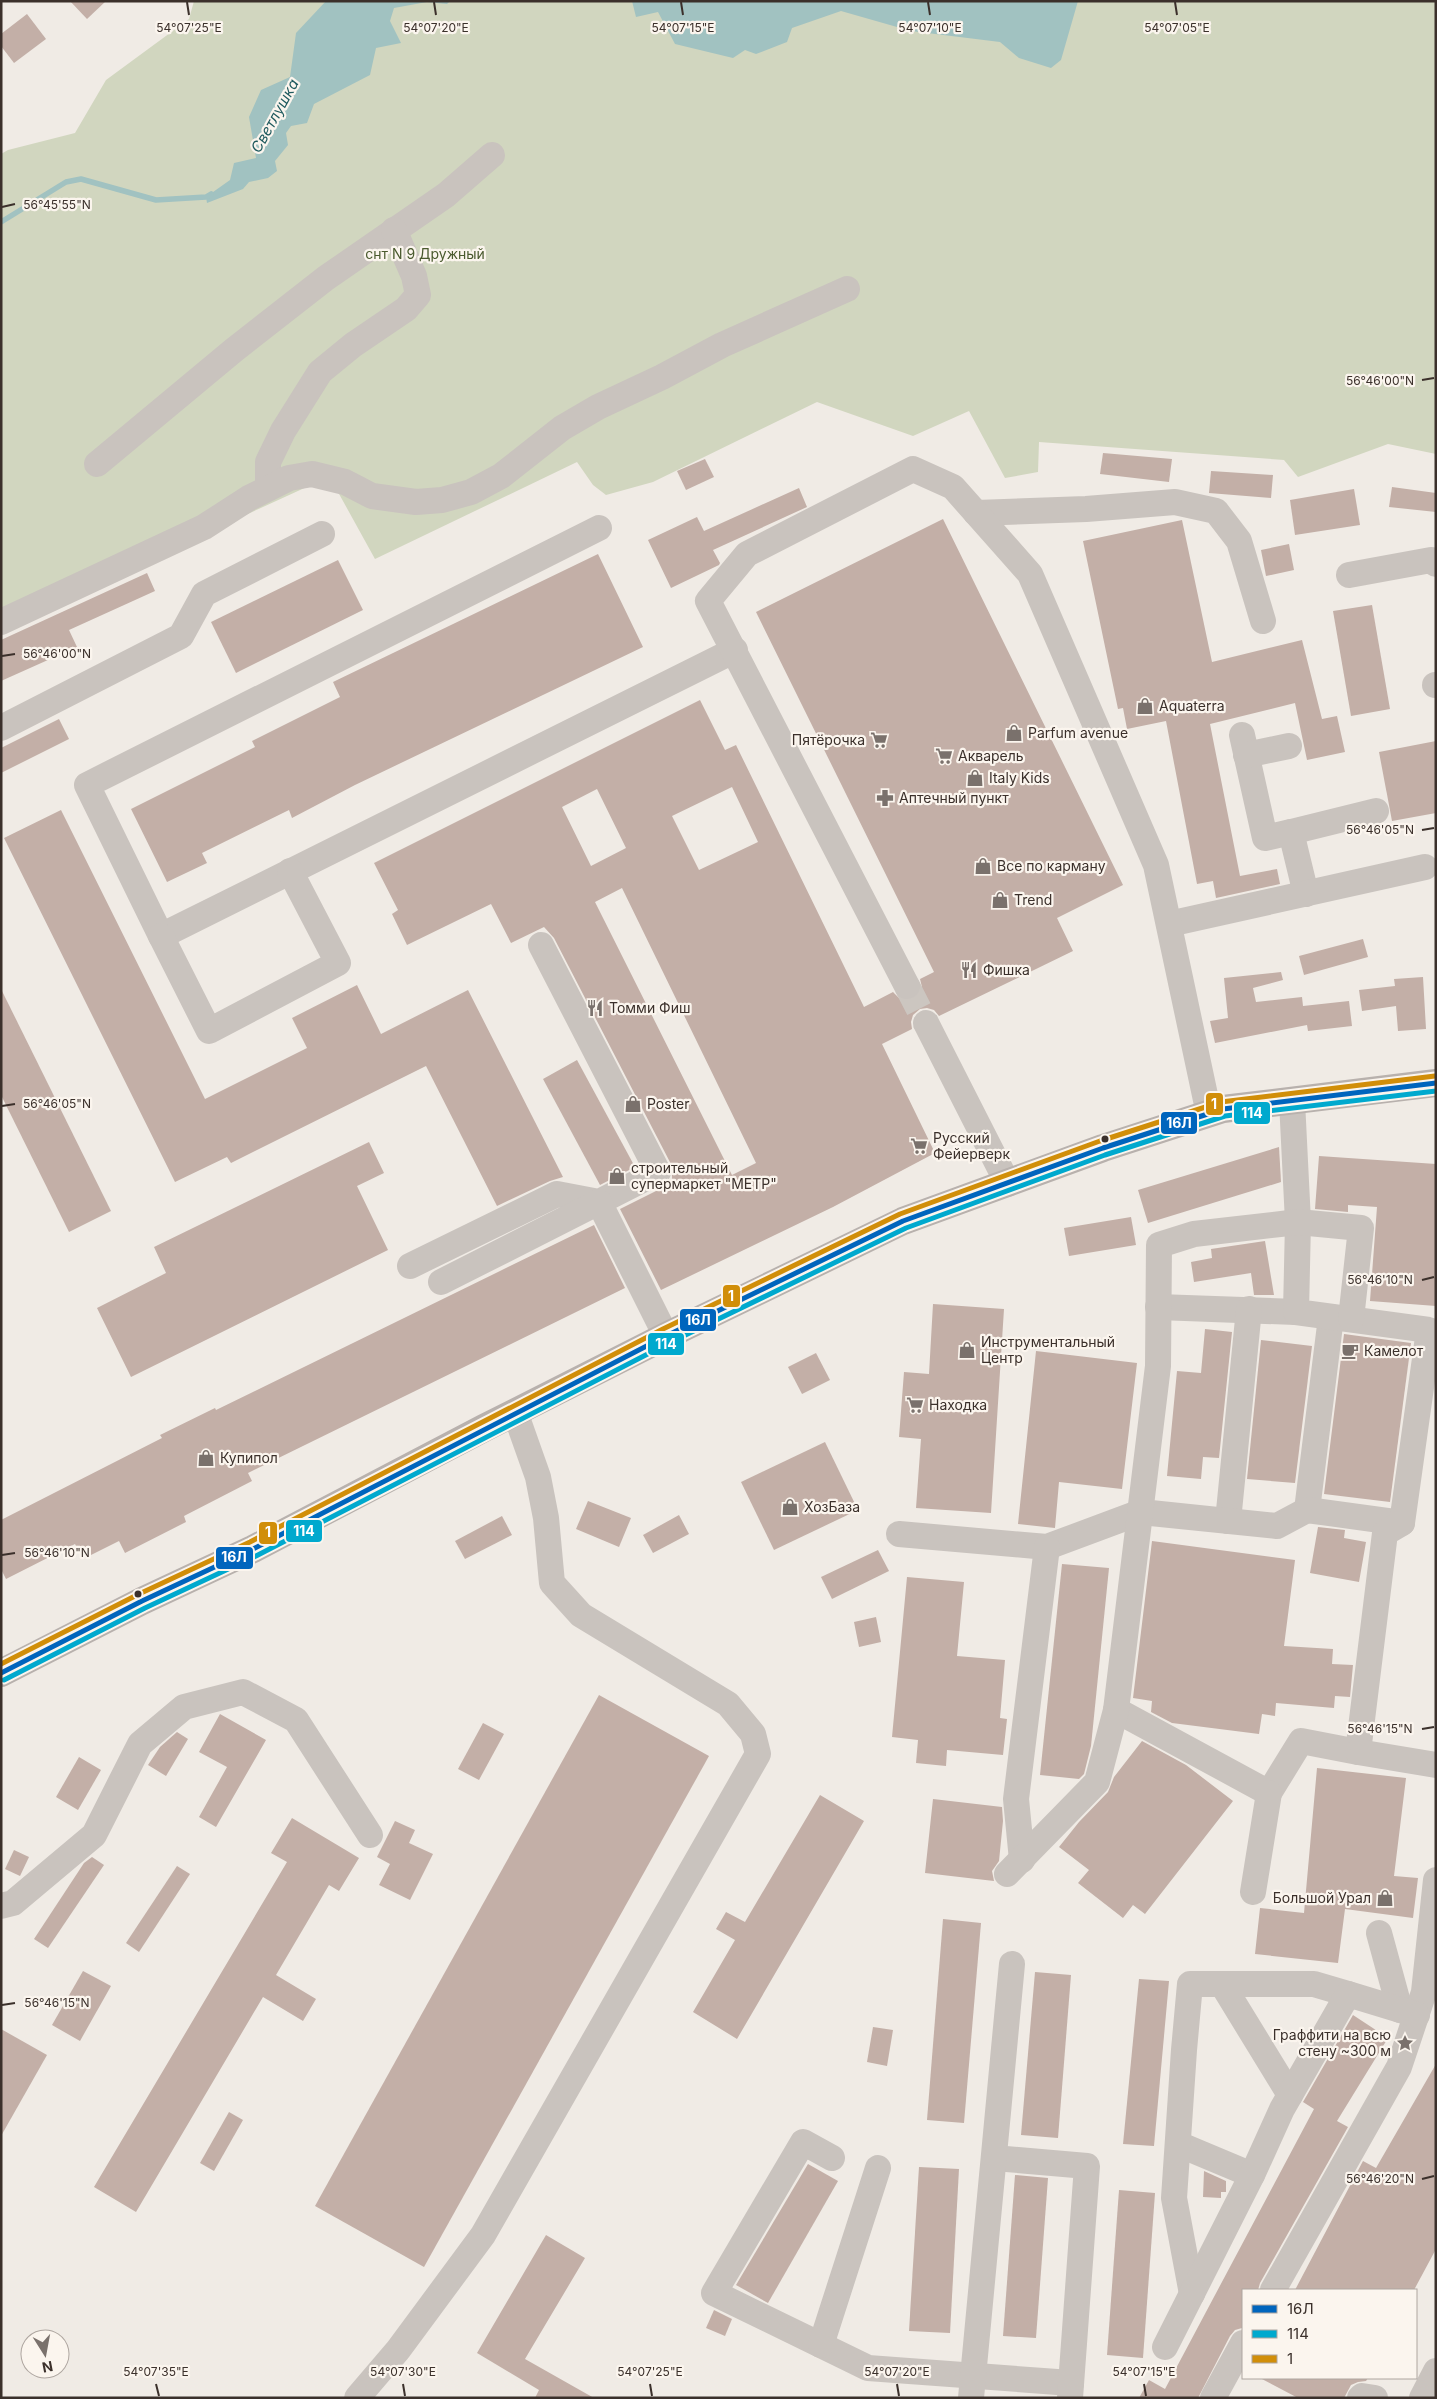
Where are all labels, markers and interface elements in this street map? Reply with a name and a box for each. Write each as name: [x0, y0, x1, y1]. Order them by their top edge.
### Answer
text: 54°07'25"E: [156, 20, 222, 35]
text: 54°07'20"E: [403, 20, 469, 35]
text: 54°07'15"E: [652, 20, 714, 35]
text: 54°07'10"E: [898, 20, 962, 35]
text: 54°07'05"E: [1144, 20, 1210, 35]
water label: Светлушка: [246, 75, 303, 156]
text: 56°45'55"N: [23, 197, 91, 212]
park label: снт N 9 Дружный: [365, 245, 485, 262]
text: 56°46'00"N: [1346, 373, 1414, 388]
text: 56°46'00"N: [23, 646, 91, 661]
shop icon: Aquaterra: [1135, 696, 1155, 716]
place label: Aquaterra: [1159, 697, 1225, 714]
shop icon: Parfum avenue: [1004, 723, 1024, 743]
place label: Parfum avenue: [1028, 724, 1128, 741]
supermarket icon: Пятёрочка: [869, 730, 889, 750]
place label: Пятёрочка: [792, 731, 865, 748]
supermarket icon: Акварель: [934, 746, 954, 766]
place label: Акварель: [958, 747, 1024, 764]
shop icon: Italy Kids: [965, 768, 985, 788]
place label: Italy Kids: [989, 769, 1050, 786]
pharmacy icon: Аптечный пункт: [875, 788, 895, 808]
place label: Аптечный пункт: [899, 789, 1009, 806]
text: 56°46'05"N: [1346, 822, 1414, 837]
shop icon: Все по карману: [973, 856, 993, 876]
place label: Все по карману: [997, 857, 1106, 874]
shop icon: Trend: [990, 890, 1010, 910]
place label: Trend: [1014, 891, 1052, 908]
restaurant icon: Фишка: [959, 960, 979, 980]
place label: Фишка: [983, 961, 1030, 978]
restaurant icon: Томми Фиш: [585, 998, 605, 1018]
place label: Томми Фиш: [609, 999, 691, 1016]
line badge: 1: [1205, 1092, 1224, 1116]
shop icon: Poster: [623, 1094, 643, 1114]
place label: Poster: [647, 1095, 690, 1112]
text: 1: [1211, 1095, 1217, 1112]
text: 56°46'05"N: [23, 1096, 91, 1111]
line badge: 114: [1233, 1101, 1271, 1125]
text: 114: [1241, 1104, 1263, 1121]
line badge: 16Л: [1160, 1111, 1198, 1135]
text: 16Л: [1166, 1114, 1192, 1131]
place label: Русский Фейерверк: [933, 1129, 1010, 1162]
unlabelled marker: [1100, 1134, 1110, 1144]
supermarket icon: Русский Фейерверк: [909, 1136, 929, 1156]
place label: строительный супермаркет "МЕТР": [631, 1159, 777, 1192]
shop icon: строительный супермаркет "МЕТР": [607, 1166, 627, 1186]
text: 56°46'10"N: [1347, 1272, 1413, 1287]
line badge: 1: [722, 1284, 741, 1308]
text: 1: [728, 1287, 734, 1304]
line badge: 16Л: [679, 1308, 717, 1332]
text: 16Л: [685, 1311, 711, 1328]
line badge: 114: [647, 1332, 685, 1356]
place label: Инструментальный Центр: [981, 1333, 1115, 1366]
text: 114: [655, 1335, 677, 1352]
shop icon: Инструментальный Центр: [957, 1340, 977, 1360]
cafe icon: Камелот: [1340, 1341, 1360, 1361]
place label: Камелот: [1364, 1342, 1424, 1359]
supermarket icon: Находка: [905, 1395, 925, 1415]
place label: Находка: [929, 1396, 987, 1413]
shop icon: Купипол: [196, 1448, 216, 1468]
place label: Купипол: [220, 1449, 278, 1466]
shop icon: ХозБаза: [780, 1497, 800, 1517]
place label: ХозБаза: [804, 1498, 860, 1515]
line badge: 114: [285, 1519, 323, 1543]
line badge: 1: [258, 1521, 278, 1545]
text: 114: [293, 1522, 315, 1539]
text: 1: [265, 1523, 271, 1540]
text: 56°46'10"N: [24, 1545, 90, 1560]
line badge: 16Л: [215, 1546, 254, 1570]
text: 16Л: [221, 1548, 247, 1565]
unlabelled marker: [133, 1589, 143, 1599]
text: 56°46'15"N: [1347, 1721, 1413, 1736]
shop icon: Большой Урал: [1375, 1888, 1395, 1908]
place label: Большой Урал: [1273, 1889, 1371, 1906]
text: 56°46'15"N: [24, 1995, 90, 2010]
place label: Граффити на всю стену ~300 м: [1273, 2026, 1391, 2059]
place icon: Граффити на всю стену ~300 м: [1395, 2033, 1415, 2053]
text: 56°46'20"N: [1346, 2171, 1414, 2186]
legend: [1242, 2289, 1417, 2379]
text: 16Л: [1287, 2299, 1314, 2318]
text: 114: [1287, 2324, 1309, 2343]
north arrow: [20, 2329, 70, 2379]
text: 1: [1287, 2349, 1293, 2368]
text: N: [41, 2358, 54, 2377]
text: 54°07'35"E: [123, 2364, 189, 2379]
text: 54°07'30"E: [370, 2364, 436, 2379]
text: 54°07'25"E: [617, 2364, 683, 2379]
text: 54°07'20"E: [864, 2364, 930, 2379]
text: 54°07'15"E: [1113, 2364, 1175, 2379]

